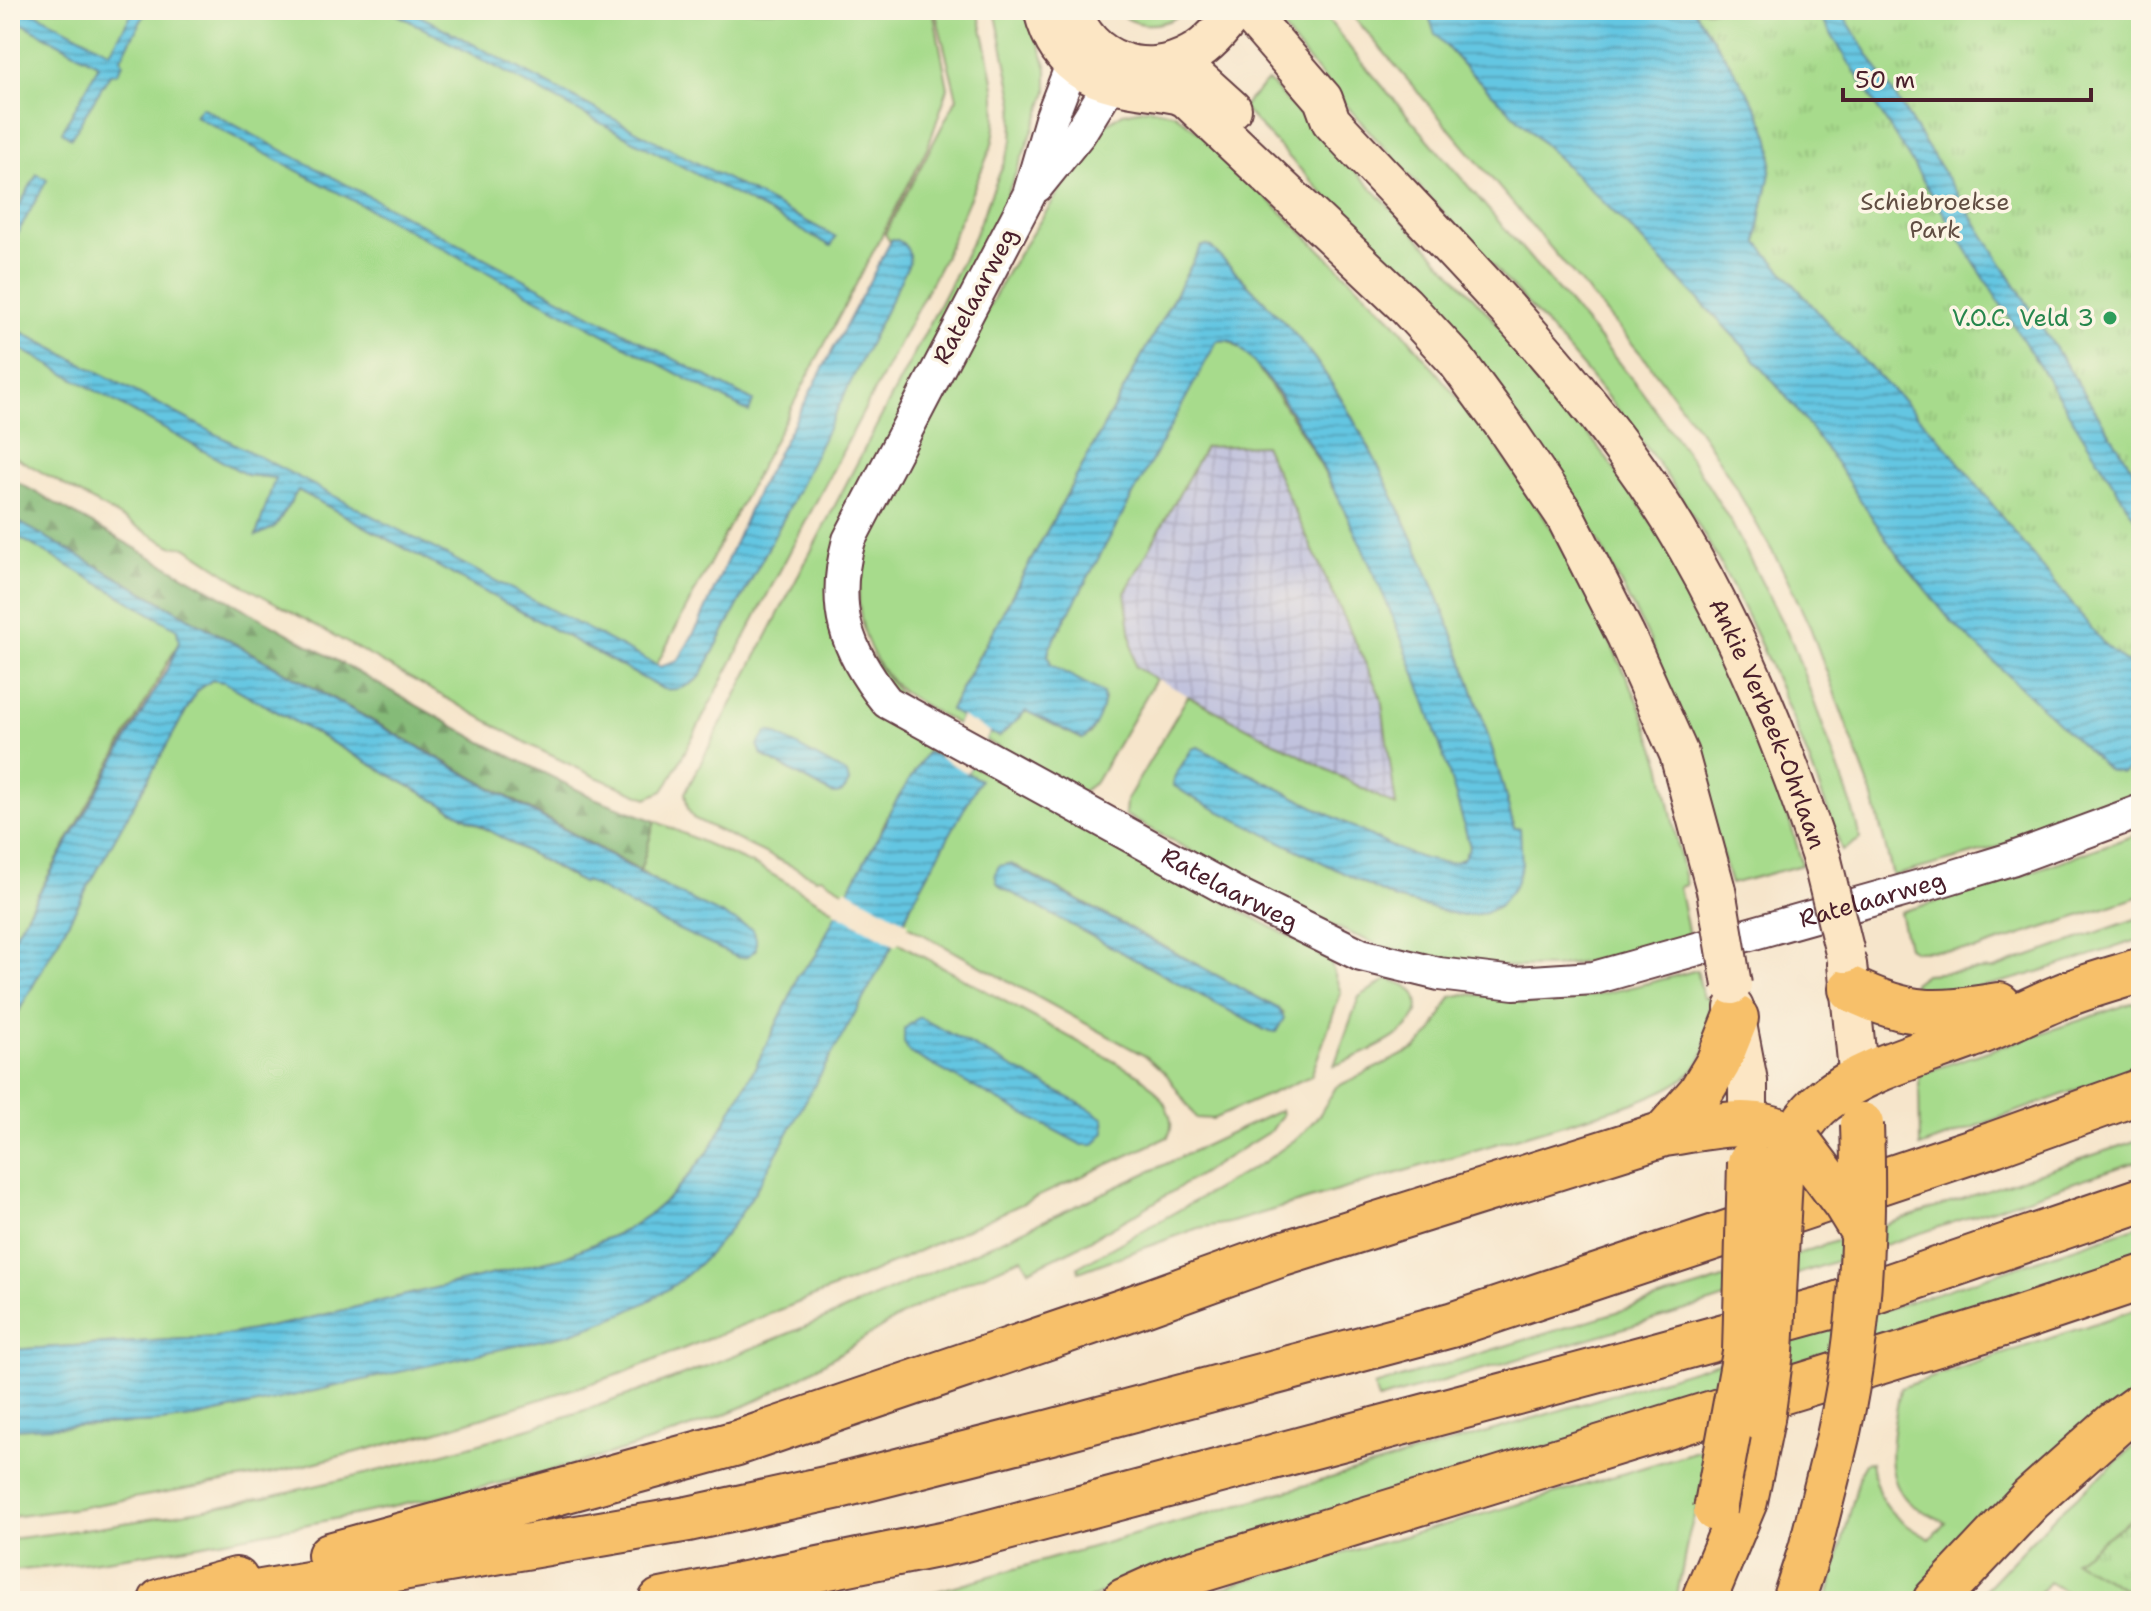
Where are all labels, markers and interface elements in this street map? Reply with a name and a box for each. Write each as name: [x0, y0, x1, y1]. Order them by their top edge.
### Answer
scale bar: [1843, 52, 2091, 102]
text: 50 m: [1855, 64, 1915, 96]
park label: Schiebroekse Park: [1860, 186, 2010, 246]
street label: Ratelaarweg: [926, 222, 1024, 370]
place label: V.O.C. Veld 3: [1952, 302, 2094, 334]
marker: V.O.C. Veld 3: [2101, 309, 2119, 327]
street label: Ankie Verbeek-Ohrlaan: [1701, 593, 1833, 853]
street label: Ratelaarweg: [1156, 840, 1304, 938]
street label: Ratelaarweg: [1796, 864, 1949, 935]

